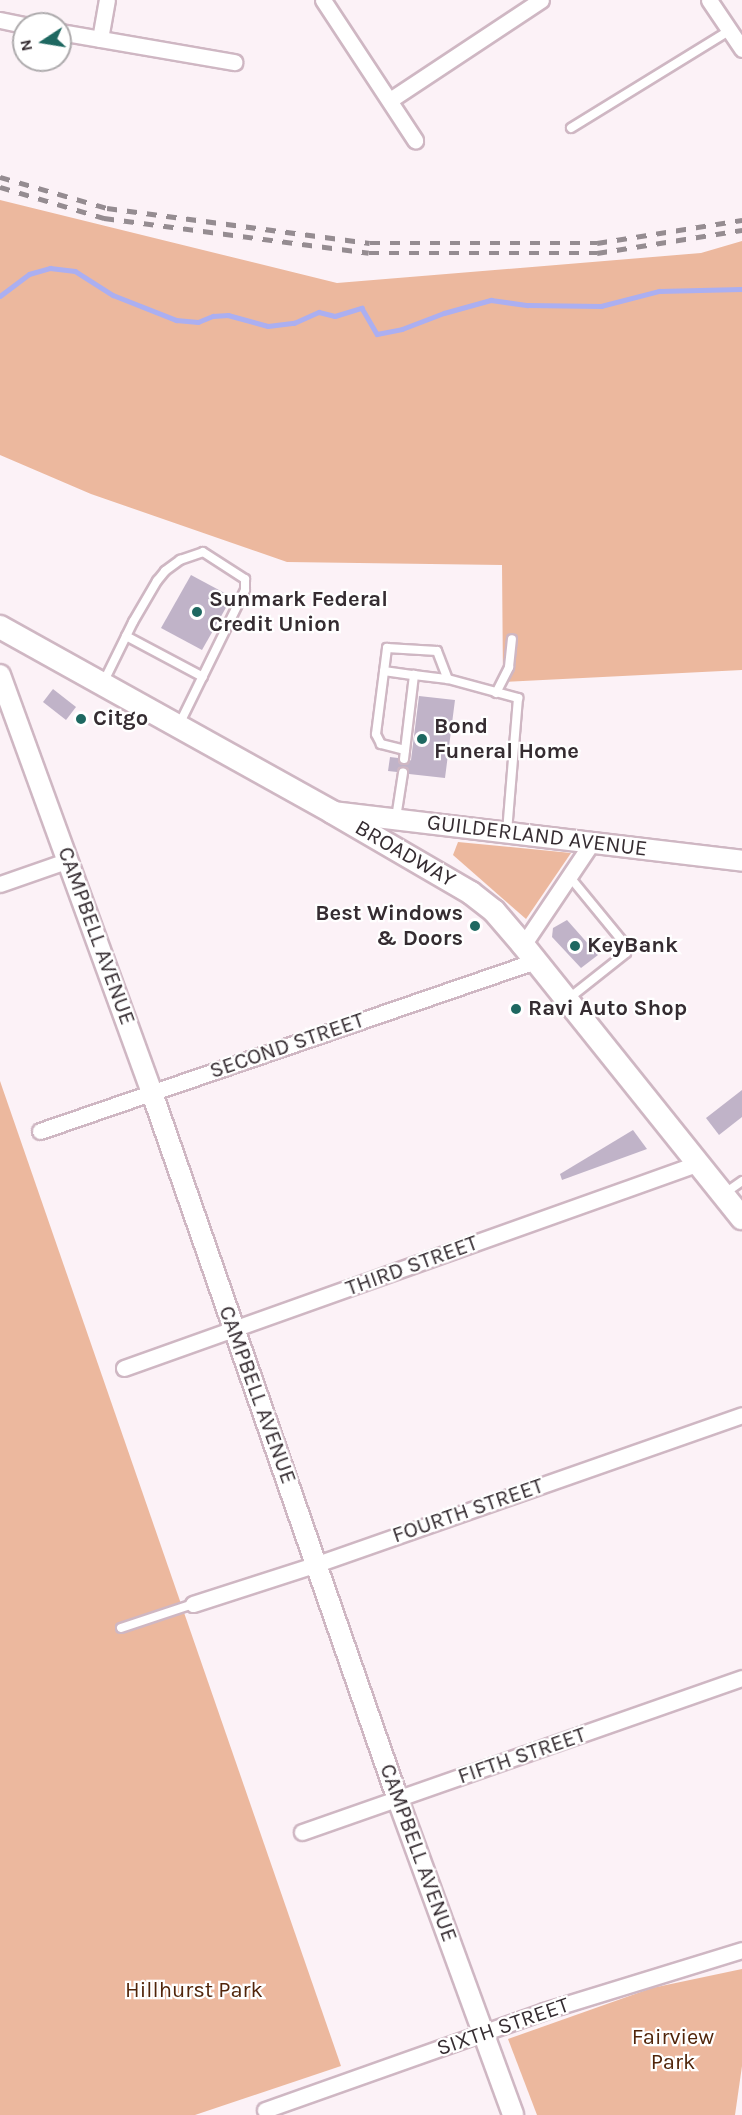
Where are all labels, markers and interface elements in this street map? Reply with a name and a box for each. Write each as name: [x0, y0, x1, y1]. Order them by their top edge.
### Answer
north arrow: [12, 12, 72, 72]
text: N: [15, 38, 36, 53]
place label: Sunmark Federal Credit Union: [209, 586, 388, 638]
marker: Sunmark Federal Credit Union: [190, 605, 204, 619]
place label: Citgo: [93, 706, 148, 732]
marker: Citgo: [74, 712, 88, 726]
place label: Bond Funeral Home: [434, 713, 579, 764]
marker: Bond Funeral Home: [415, 732, 429, 746]
street label: GUILDERLAND AVENUE: [425, 809, 649, 863]
street label: BROADWAY: [350, 815, 460, 893]
street label: CAMPBELL AVENUE: [52, 843, 140, 1029]
place label: Best Windows & Doors: [315, 900, 463, 951]
marker: Best Windows & Doors: [468, 919, 482, 933]
place label: KeyBank: [587, 933, 678, 959]
marker: KeyBank: [568, 939, 582, 953]
place label: Ravi Auto Shop: [528, 996, 687, 1022]
marker: Ravi Auto Shop: [509, 1002, 523, 1016]
street label: SECOND STREET: [206, 1007, 368, 1085]
street label: THIRD STREET: [342, 1230, 482, 1302]
street label: CAMPBELL AVENUE: [213, 1302, 301, 1488]
street label: FOURTH STREET: [389, 1473, 547, 1549]
street label: FIFTH STREET: [455, 1722, 589, 1790]
street label: CAMPBELL AVENUE: [374, 1760, 462, 1946]
park label: Hillhurst Park: [125, 1978, 263, 2004]
street label: SIXTH STREET: [433, 1992, 573, 2062]
park label: Fairview Park: [632, 2024, 714, 2076]

